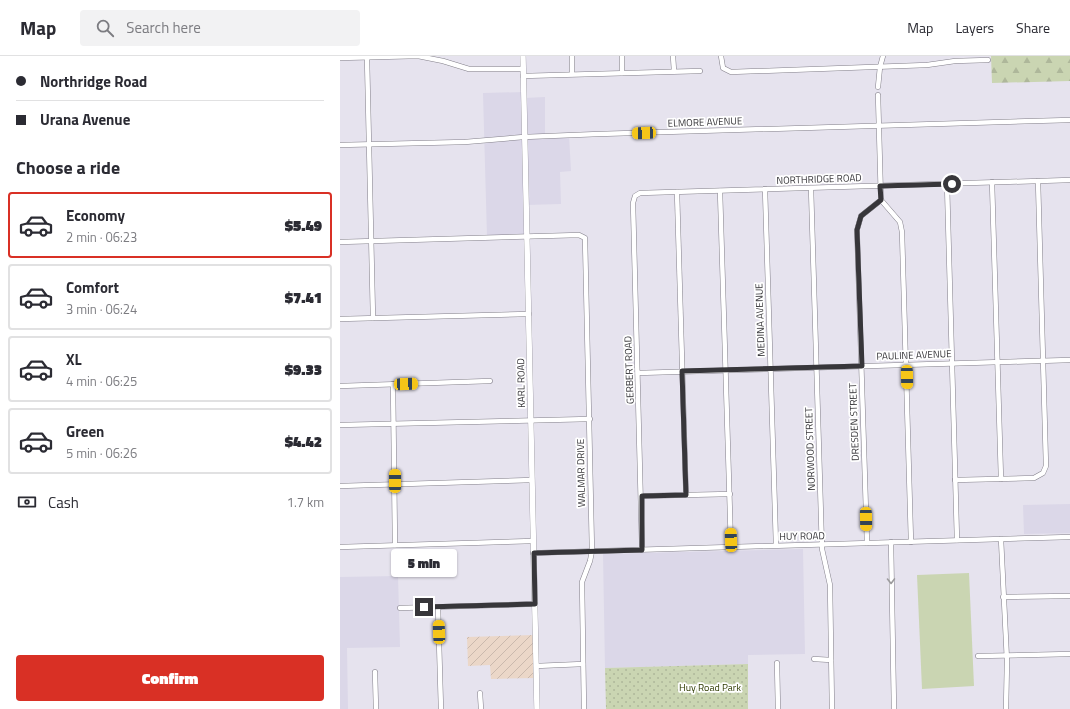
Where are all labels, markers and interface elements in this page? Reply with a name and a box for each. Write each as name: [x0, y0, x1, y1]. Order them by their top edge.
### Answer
search box: [80, 10, 360, 46]
text: Map: [20, 13, 56, 42]
text: Search here: [126, 16, 201, 39]
icon: search: [94, 17, 116, 39]
text: Map: [907, 17, 933, 38]
text: Layers: [955, 17, 994, 38]
text: Share: [1016, 17, 1050, 38]
text: Northridge Road: [40, 70, 147, 93]
text: Urana Avenue: [40, 108, 130, 131]
street label: ELMORE AVENUE: [667, 113, 743, 131]
car: [632, 127, 656, 139]
text: Choose a ride: [16, 154, 120, 181]
street label: NORTHRIDGE ROAD: [776, 170, 862, 188]
route start: [943, 175, 961, 193]
text: Economy: [66, 204, 125, 227]
icon: car: [18, 207, 54, 243]
text: $5.49: [285, 214, 322, 237]
text: 2 min · 06:23: [66, 227, 137, 247]
text: Comfort: [66, 276, 119, 299]
icon: car: [18, 279, 54, 315]
street label: MEDINA AVENUE: [751, 283, 769, 357]
text: $7.41: [285, 286, 322, 309]
text: 3 min · 06:24: [66, 299, 137, 319]
street label: GERBERT ROAD: [620, 336, 638, 404]
street label: PAULINE AVENUE: [876, 346, 952, 364]
text: XL: [66, 348, 82, 371]
icon: car: [18, 351, 54, 387]
text: $9.33: [285, 358, 322, 381]
street label: KARL ROAD: [513, 358, 529, 408]
car: [901, 365, 913, 389]
text: 4 min · 06:25: [66, 371, 137, 391]
car: [394, 378, 418, 390]
street label: DRESDEN STREET: [845, 382, 863, 461]
street label: NORWOOD STREET: [801, 406, 819, 491]
text: Green: [66, 420, 104, 443]
icon: car: [18, 423, 54, 459]
text: $4.42: [285, 430, 322, 453]
street label: WALMAR DRIVE: [573, 438, 589, 507]
text: 5 min · 06:26: [66, 443, 137, 463]
car: [389, 469, 401, 493]
icon: cash: [16, 491, 38, 513]
text: Cash: [48, 491, 79, 514]
text: 1.7 km: [287, 492, 324, 512]
car: [860, 507, 872, 531]
car: [725, 528, 737, 552]
street label: HUY ROAD: [779, 528, 825, 544]
callout: 5 min: [391, 549, 457, 577]
text: 5 min: [408, 553, 440, 573]
one-way arrow: [887, 578, 895, 584]
route end: [415, 598, 433, 616]
car: [433, 620, 445, 644]
button: Confirm: [16, 655, 324, 701]
park label: Huy Road Park: [679, 680, 741, 695]

